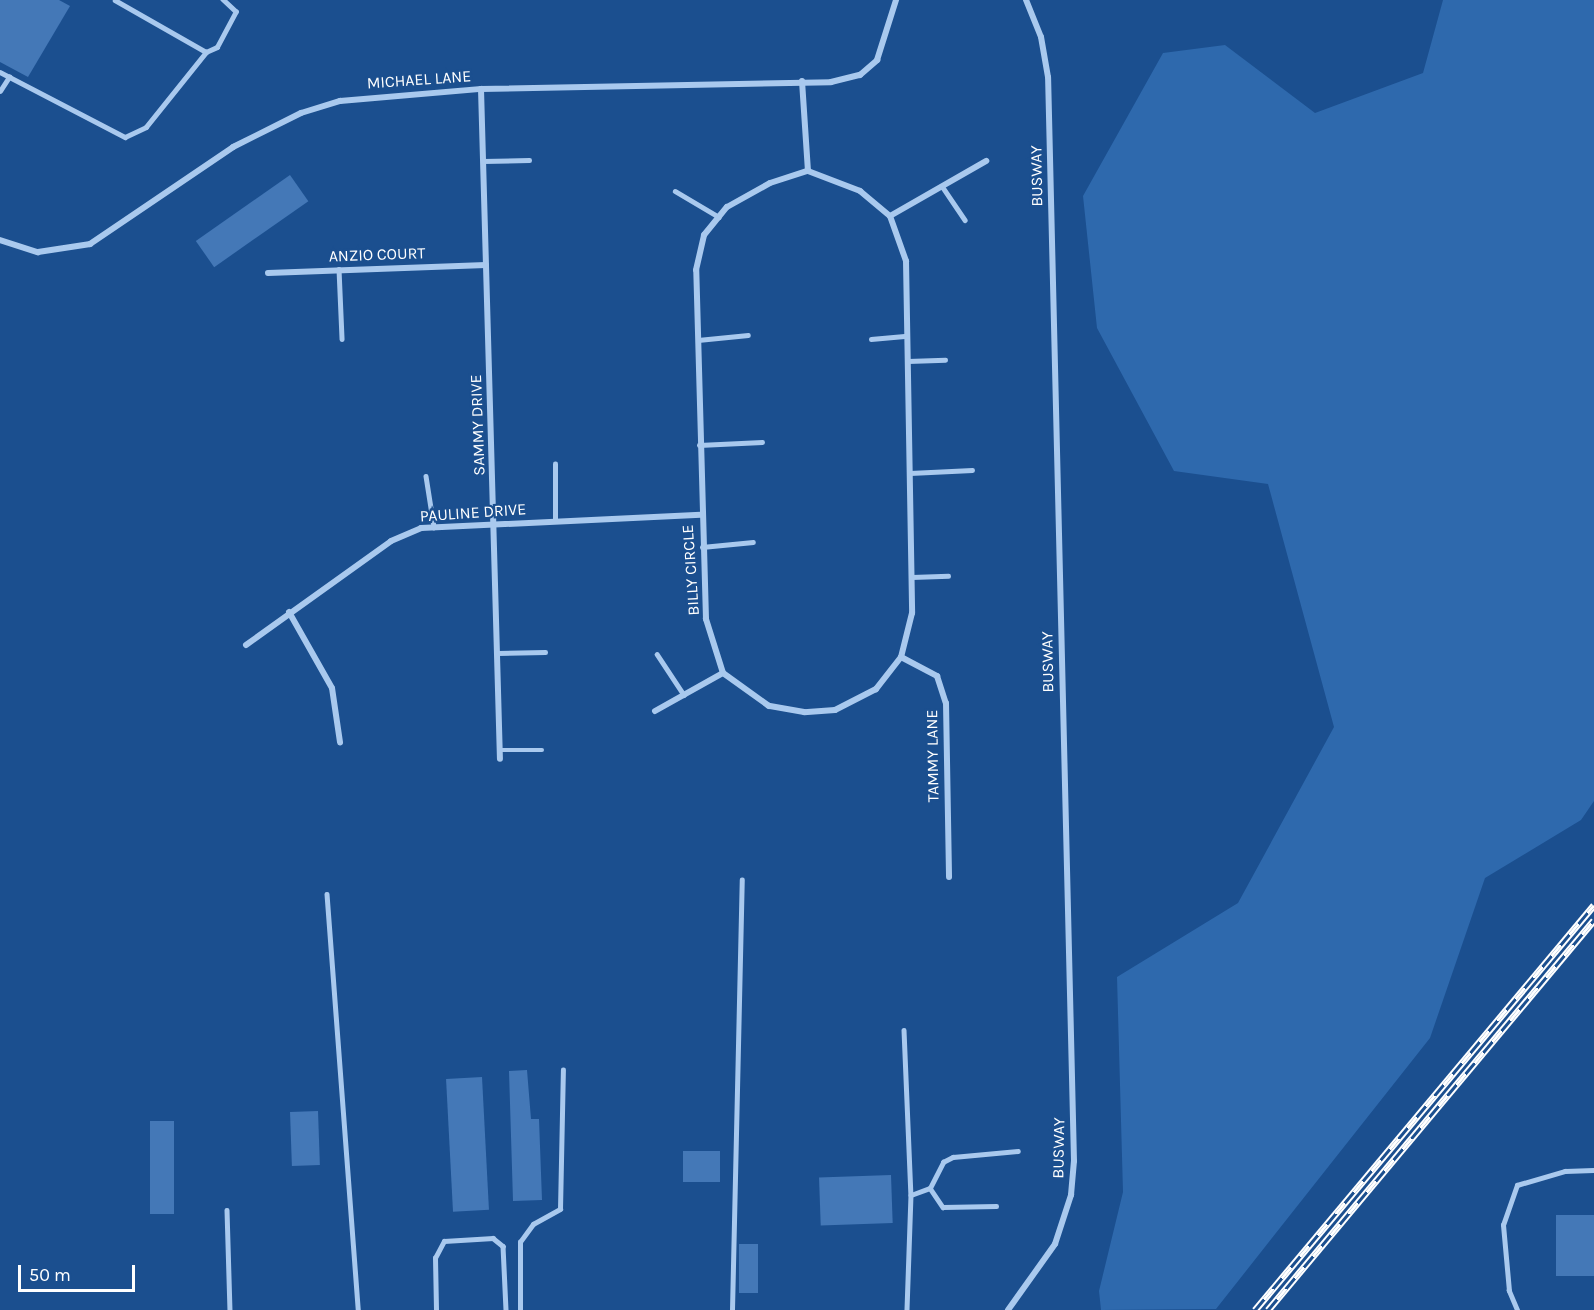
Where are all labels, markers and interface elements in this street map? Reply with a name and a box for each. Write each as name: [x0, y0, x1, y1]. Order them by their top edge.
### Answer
street label: MICHAEL LANE: [366, 67, 472, 93]
street label: BUSWAY: [1027, 145, 1047, 207]
street label: ANZIO COURT: [328, 244, 426, 266]
street label: SAMMY DRIVE: [467, 374, 489, 476]
street label: PAULINE DRIVE: [419, 500, 527, 526]
street label: BILLY CIRCLE: [678, 524, 704, 616]
street label: BUSWAY: [1038, 631, 1058, 693]
street label: TAMMY LANE: [923, 709, 943, 803]
street label: BUSWAY: [1049, 1117, 1069, 1179]
scale bar: [21, 1253, 138, 1291]
text: 50 m: [29, 1264, 71, 1286]

